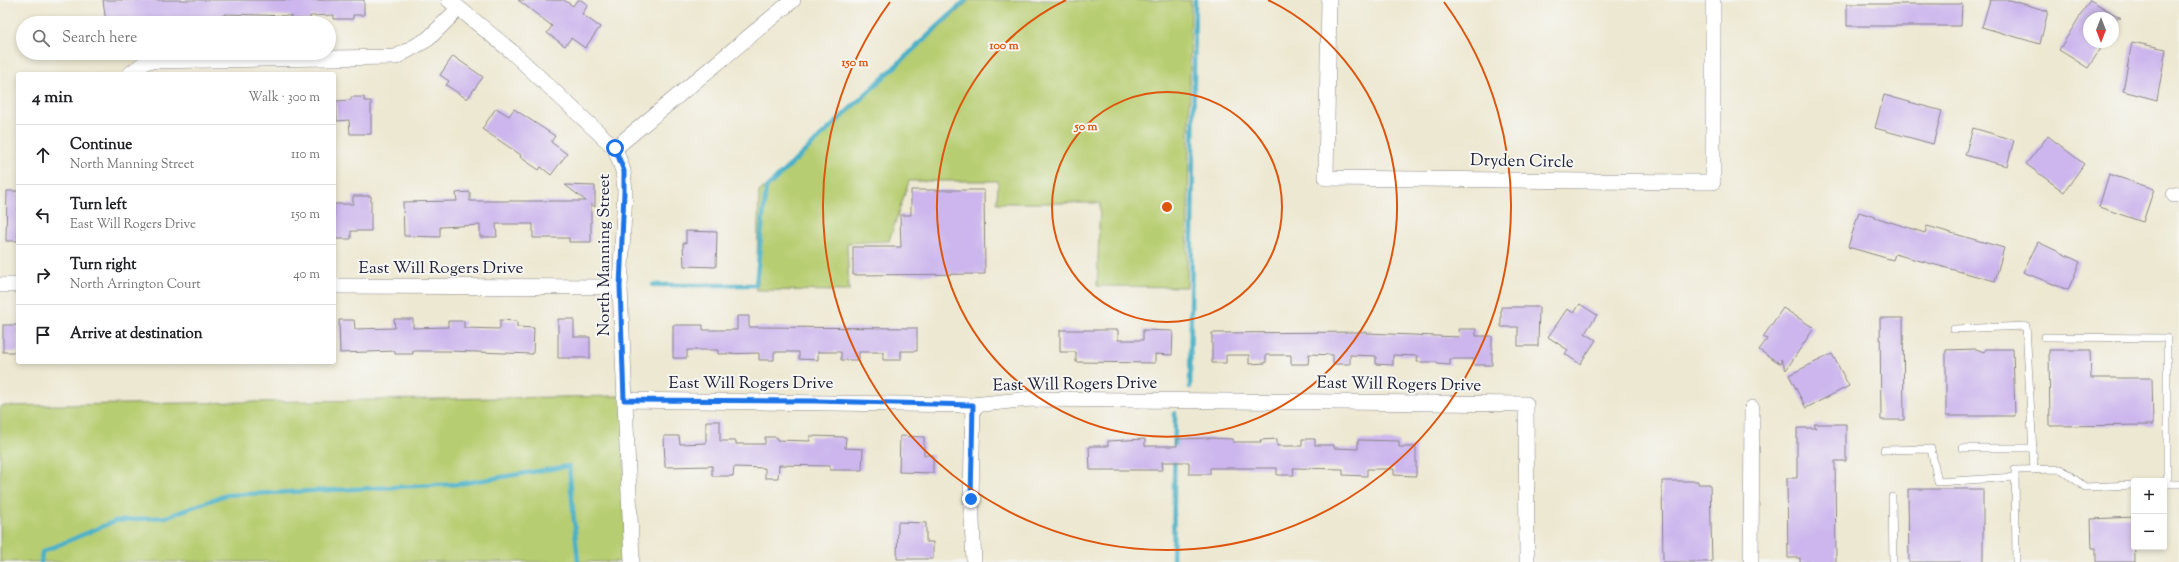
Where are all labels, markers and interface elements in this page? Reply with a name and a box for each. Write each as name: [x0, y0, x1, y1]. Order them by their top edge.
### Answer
north arrow: [2083, 12, 2119, 48]
search box: [16, 16, 336, 60]
icon: search: [30, 27, 52, 49]
text: Search here: [62, 28, 137, 49]
text: 100 m: [988, 37, 1019, 55]
text: 150 m: [840, 54, 869, 72]
text: 4 min: [32, 86, 73, 110]
text: Walk · 300 m: [248, 89, 320, 107]
text: 50 m: [1074, 118, 1098, 136]
text: Continue: [70, 135, 132, 156]
route start: [606, 139, 624, 157]
icon: ahead: [32, 144, 54, 166]
text: 110 m: [291, 146, 320, 164]
street label: Dryden Circle: [1470, 149, 1574, 175]
text: North Manning Street: [70, 156, 194, 174]
street label: North Manning Street: [593, 174, 617, 336]
text: Turn left: [70, 195, 127, 216]
centre of rings: [1160, 200, 1174, 214]
icon: left: [32, 204, 54, 226]
text: 150 m: [291, 206, 320, 224]
text: East Will Rogers Drive: [70, 216, 196, 234]
text: Turn right: [70, 255, 136, 276]
street label: East Will Rogers Drive: [359, 257, 523, 281]
icon: right: [32, 264, 54, 286]
text: 40 m: [293, 266, 320, 284]
text: North Arrington Court: [70, 276, 201, 294]
icon: arrive: [32, 324, 54, 346]
text: Arrive at destination: [70, 324, 203, 345]
street label: East Will Rogers Drive: [669, 372, 833, 396]
street label: East Will Rogers Drive: [992, 372, 1158, 398]
street label: East Will Rogers Drive: [1316, 372, 1482, 398]
map controls: [2131, 478, 2167, 550]
button: +: [2131, 478, 2167, 514]
route end: [962, 490, 980, 508]
button: −: [2131, 514, 2167, 550]

